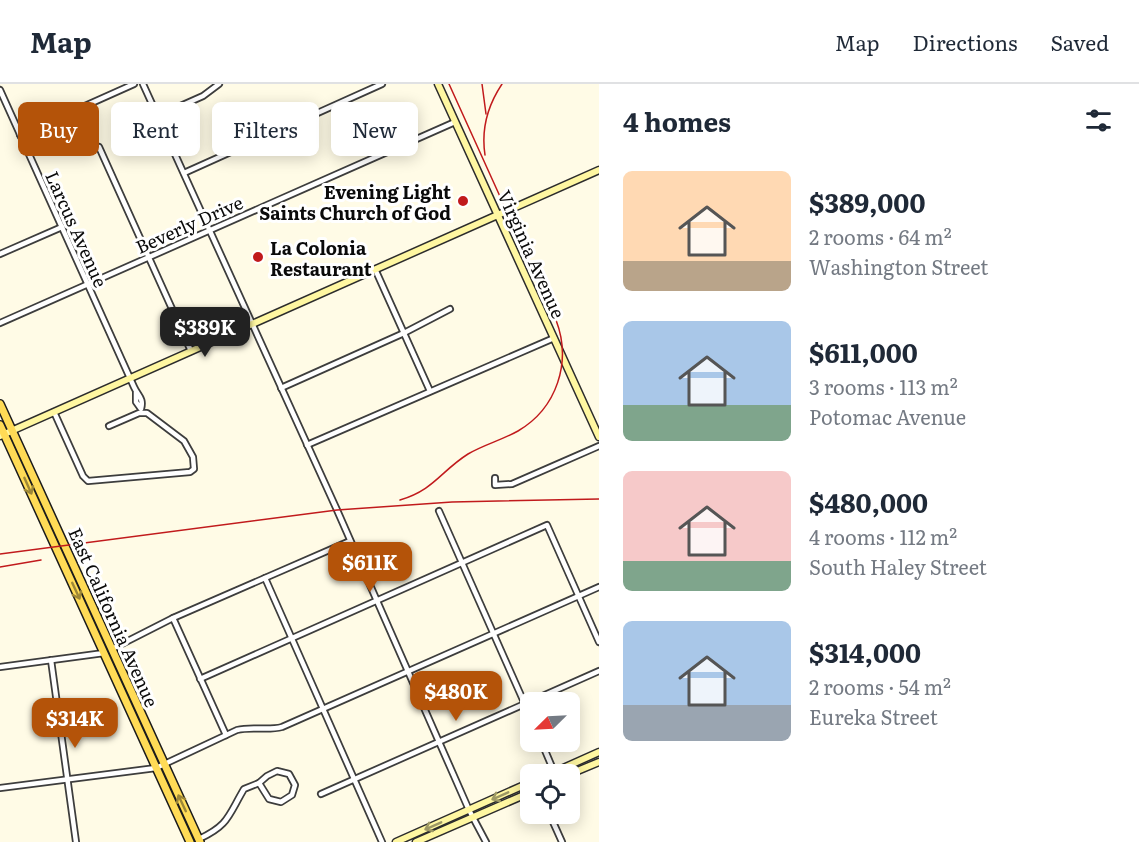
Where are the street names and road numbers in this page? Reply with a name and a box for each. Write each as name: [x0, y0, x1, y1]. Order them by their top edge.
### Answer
street label: Larcus Avenue: [39, 167, 115, 291]
street label: Virginia Avenue: [492, 185, 572, 323]
street label: Beverly Drive: [131, 188, 247, 260]
street label: East California Avenue: [62, 523, 166, 711]

